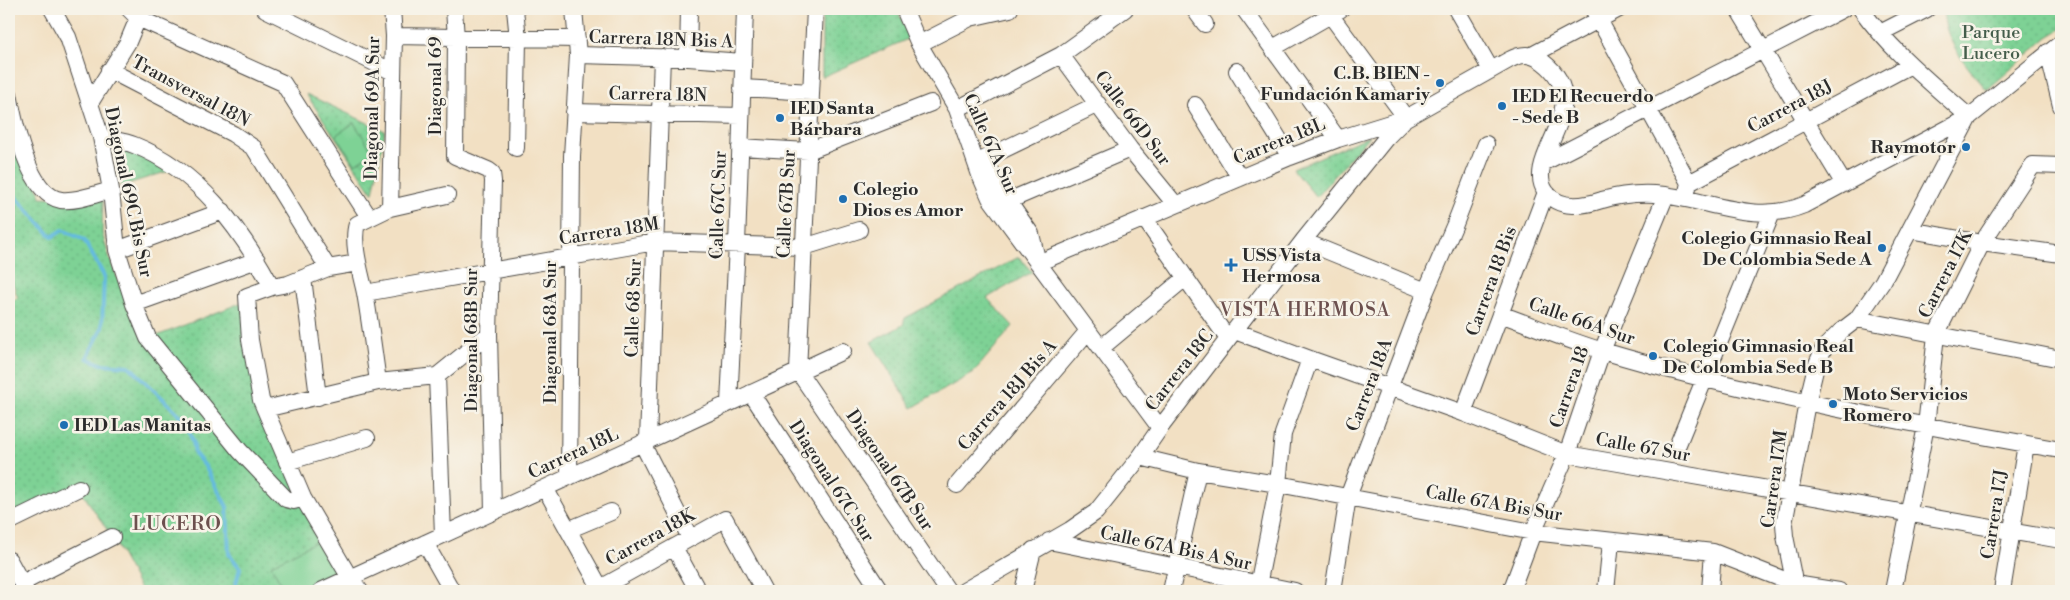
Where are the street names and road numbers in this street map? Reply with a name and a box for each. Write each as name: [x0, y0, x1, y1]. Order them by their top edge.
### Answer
street label: Carrera 18N Bis A: [588, 25, 734, 54]
street label: Diagonal 69A Sur: [360, 36, 385, 180]
street label: Diagonal 69: [424, 36, 447, 136]
street label: Transversal 18N: [127, 51, 255, 133]
street label: Calle 66D Sur: [1089, 66, 1176, 170]
street label: Carrera 18J: [1744, 74, 1837, 139]
street label: Carrera 18N: [608, 82, 708, 107]
street label: Calle 67A Sur: [958, 90, 1023, 199]
street label: Diagonal 69C Bis Sur: [99, 105, 158, 280]
street label: Carrera 18L: [1230, 113, 1329, 170]
street label: Calle 67B Sur: [772, 149, 801, 259]
street label: Calle 67C Sur: [705, 150, 732, 260]
street label: Carrera 18M: [557, 212, 661, 251]
street label: Carrera 18 Bis: [1461, 223, 1522, 339]
street label: Carrera 17K: [1913, 225, 1978, 322]
street label: Calle 68 Sur: [620, 258, 647, 358]
street label: Diagonal 68A Sur: [539, 260, 562, 404]
street label: Diagonal 68B Sur: [460, 268, 483, 412]
street label: Calle 66A Sur: [1526, 293, 1638, 351]
street label: Carrera 18C: [1140, 325, 1219, 416]
street label: Carrera 18J Bis A: [953, 335, 1062, 456]
street label: Carrera 18A: [1341, 335, 1398, 435]
street label: Carrera 18: [1545, 343, 1594, 431]
street label: Diagonal 67B Sur: [841, 405, 939, 535]
street label: Diagonal 67C Sur: [784, 416, 880, 547]
street label: Carrera 18L: [524, 422, 622, 484]
street label: Calle 67 Sur: [1594, 428, 1692, 467]
street label: Carrera 17M: [1756, 429, 1793, 530]
street label: Carrera 17J: [1976, 467, 2013, 561]
street label: Calle 67A Bis Sur: [1424, 480, 1564, 527]
street label: Carrera 18K: [602, 503, 700, 571]
street label: Calle 67A Bis A Sur: [1098, 521, 1254, 576]

